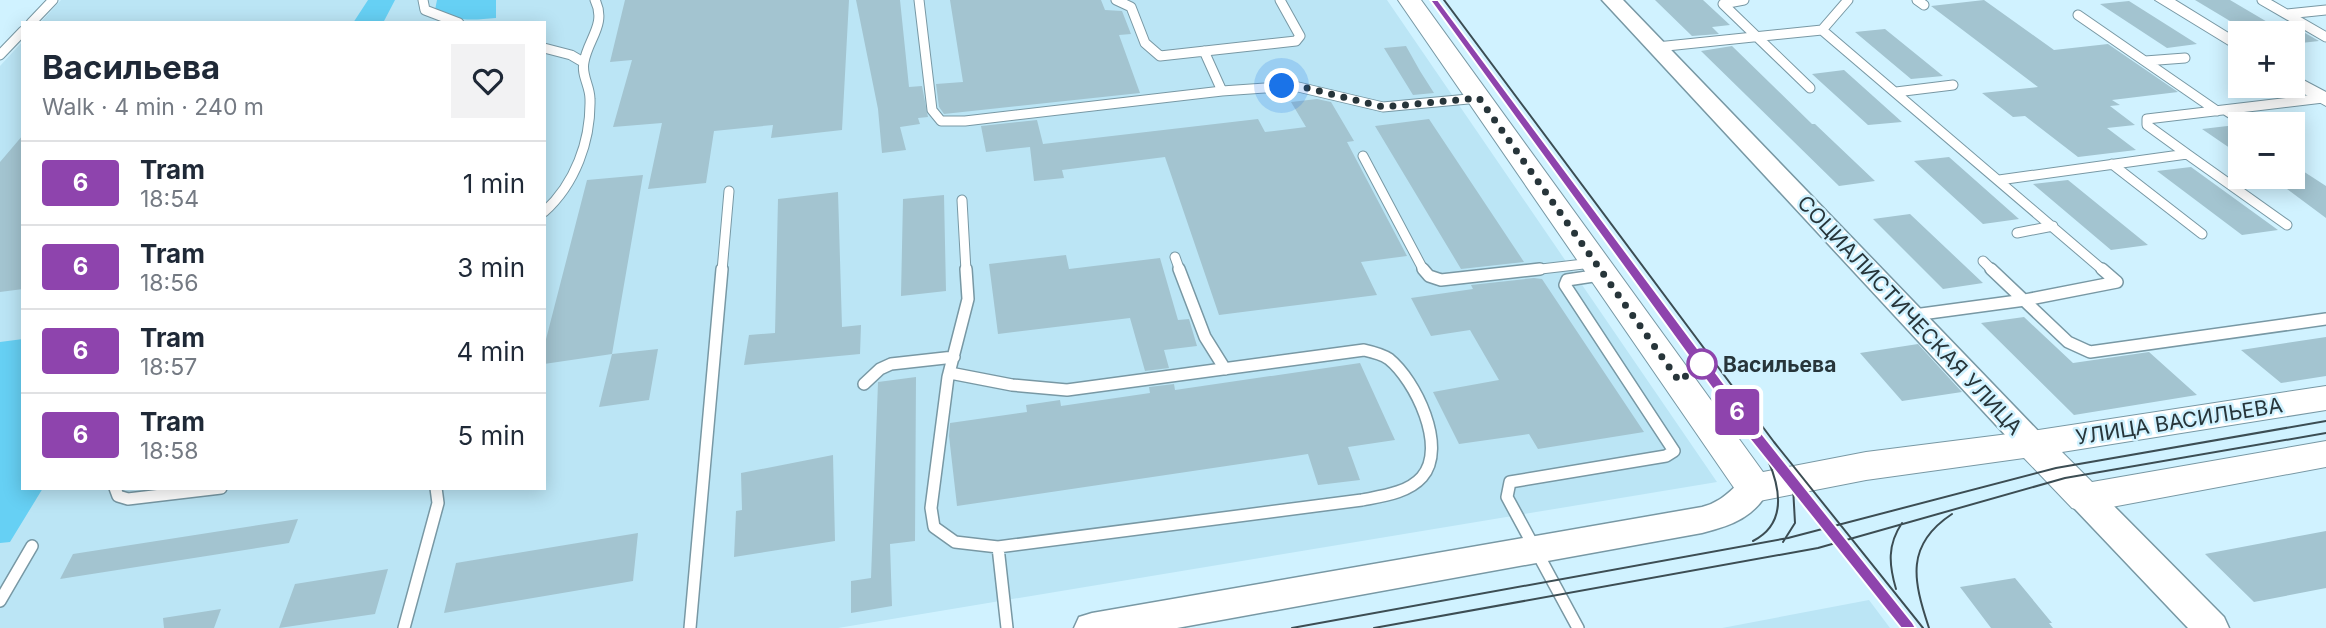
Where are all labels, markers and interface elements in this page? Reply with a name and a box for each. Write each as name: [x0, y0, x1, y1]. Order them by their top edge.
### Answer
map controls: [2228, 21, 2305, 189]
button: +: [2228, 21, 2305, 98]
button: heart: [451, 44, 525, 118]
text: Васильева: [42, 47, 220, 87]
your location: [1264, 68, 1299, 103]
text: Walk · 4 min · 240 m: [42, 93, 264, 121]
button: −: [2228, 112, 2305, 189]
text: Tram: [140, 154, 205, 185]
text: 6: [73, 168, 88, 197]
text: 1 min: [463, 168, 525, 199]
text: 18:54: [140, 185, 199, 213]
street label: СОЦИАЛИСТИЧЕСКАЯ УЛИЦА: [1792, 190, 2028, 440]
text: Tram: [140, 238, 205, 269]
text: 6: [73, 252, 88, 281]
text: 3 min: [457, 252, 525, 283]
text: 18:56: [140, 269, 198, 297]
text: Tram: [140, 322, 205, 353]
text: 6: [73, 336, 88, 365]
text: 4 min: [456, 336, 525, 367]
marker: Васильева: [1687, 349, 1717, 379]
place label: Васильева: [1723, 352, 1836, 377]
text: 18:57: [140, 353, 197, 381]
line badge: 6: [1714, 389, 1760, 435]
street label: УЛИЦА ВАСИЛЬЕВА: [2074, 392, 2284, 450]
text: 6: [1729, 397, 1745, 426]
text: Tram: [140, 406, 205, 437]
text: 6: [73, 420, 88, 449]
text: 5 min: [457, 420, 525, 451]
text: 18:58: [140, 437, 198, 465]

